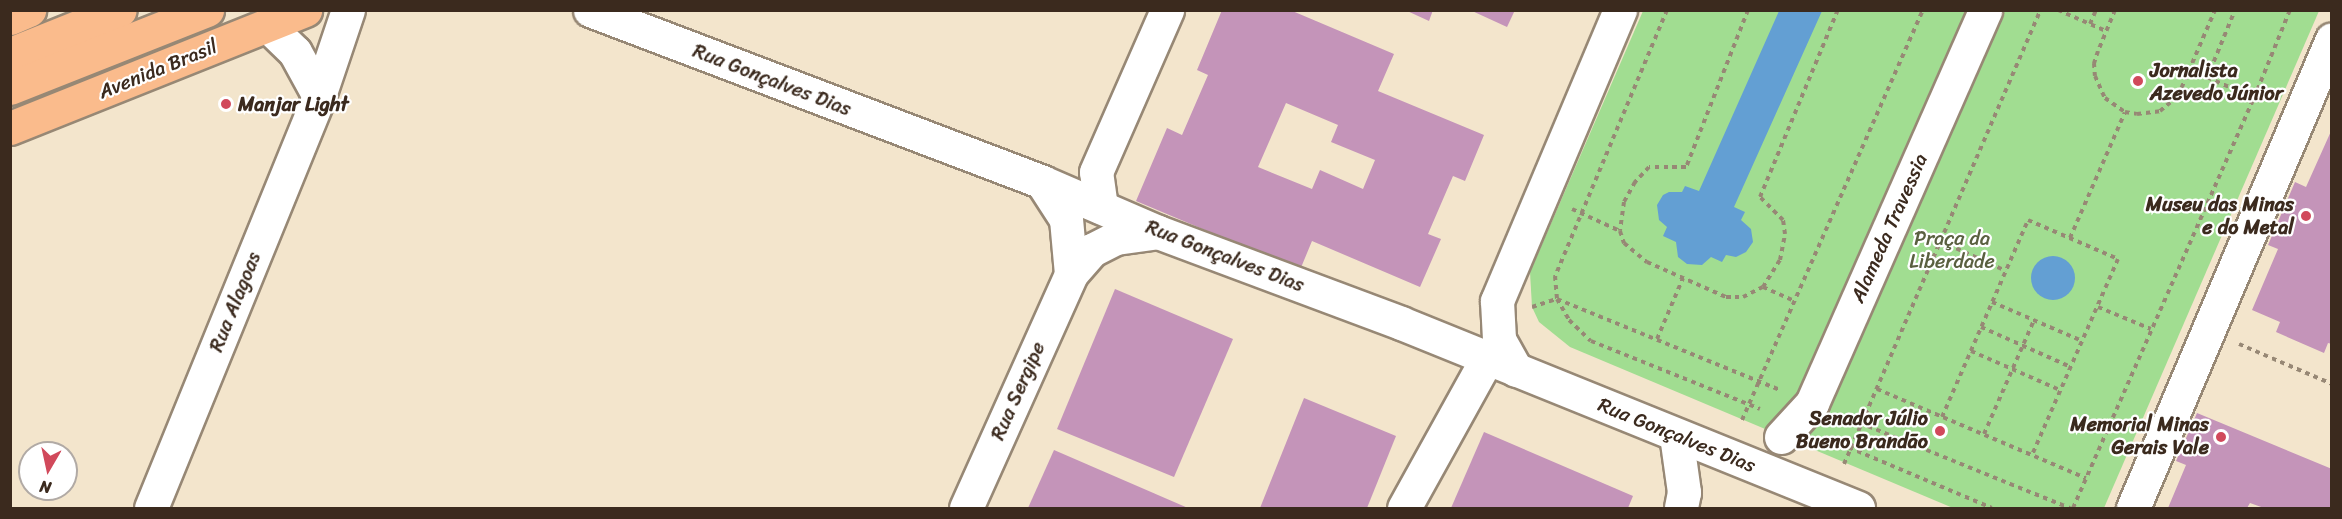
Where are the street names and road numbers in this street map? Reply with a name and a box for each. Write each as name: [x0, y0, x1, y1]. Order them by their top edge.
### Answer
street label: Avenida Brasil: [95, 34, 221, 104]
street label: Rua Gonçalves Dias: [690, 39, 854, 121]
street label: Alameda Travessia: [1845, 150, 1933, 306]
street label: Rua Gonçalves Dias: [1143, 215, 1307, 297]
street label: Rua Alagoas: [204, 249, 266, 355]
street label: Rua Sergipe: [986, 338, 1050, 444]
street label: Rua Gonçalves Dias: [1595, 393, 1759, 477]

